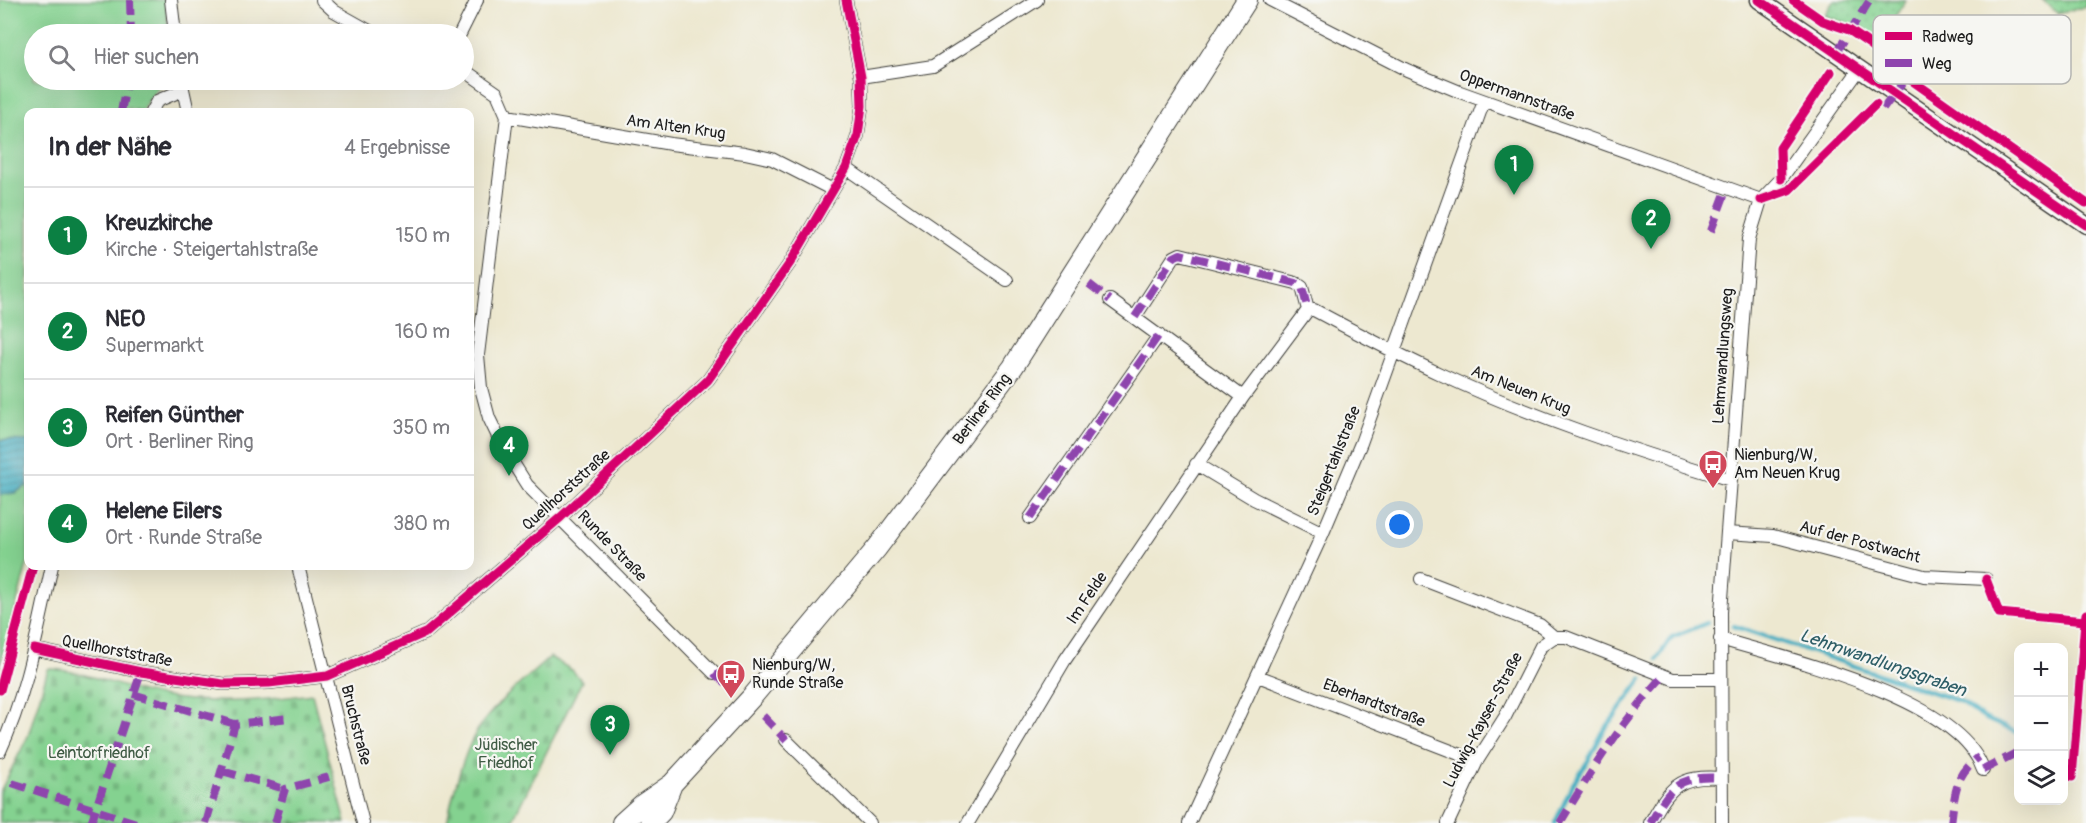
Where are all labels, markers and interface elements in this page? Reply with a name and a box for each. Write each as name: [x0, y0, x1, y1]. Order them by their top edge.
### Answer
legend: [1873, 15, 2071, 84]
search box: [24, 24, 474, 90]
text: Radweg: [1922, 27, 1973, 47]
icon: search: [45, 41, 78, 74]
text: Hier suchen: [93, 43, 199, 71]
text: Weg: [1922, 54, 1952, 74]
street label: Oppermannstraße: [1457, 65, 1577, 125]
street label: Am Alten Krug: [625, 110, 727, 144]
text: In der Nähe: [48, 131, 171, 163]
text: 4 Ergebnisse: [344, 135, 450, 160]
pin: 1: [1494, 146, 1534, 195]
pin: 2: [1632, 200, 1670, 249]
text: Kreuzkirche: [105, 209, 212, 237]
text: 1: [64, 223, 71, 248]
text: 150 m: [396, 223, 450, 248]
text: Kirche · Steigertahlstraße: [105, 237, 318, 262]
street label: Lehmwandlungsweg: [1708, 287, 1738, 425]
text: NEO: [105, 305, 145, 333]
text: 2: [62, 319, 73, 344]
text: 160 m: [395, 319, 450, 344]
text: Supermarkt: [105, 333, 204, 358]
street label: Am Neuen Krug: [1468, 361, 1574, 419]
street label: Berliner Ring: [949, 369, 1015, 449]
text: Reifen Günther: [105, 401, 244, 429]
street label: Steigertahlstraße: [1303, 403, 1365, 519]
text: 3: [62, 415, 73, 440]
text: 350 m: [392, 415, 450, 440]
pin: 4: [490, 426, 528, 476]
text: Ort · Berliner Ring: [105, 429, 253, 454]
street label: Quellhorststraße: [518, 445, 614, 535]
place label: Nienburg/W, Am Neuen Krug: [1734, 445, 1840, 483]
bus stop icon: Nienburg/W, Am Neuen Krug: [1697, 448, 1729, 490]
text: Helene Eilers: [105, 497, 222, 525]
street label: Runde Straße: [573, 506, 651, 586]
your location: [1385, 510, 1414, 539]
text: 4: [62, 511, 73, 536]
text: 380 m: [393, 511, 450, 536]
street label: Auf der Postwacht: [1797, 516, 1923, 568]
text: Ort · Runde Straße: [105, 525, 262, 550]
street label: Im Felde: [1062, 568, 1112, 628]
water label: Lehmwandlungsgraben: [1797, 624, 1970, 703]
street label: Quellhorststraße: [60, 630, 174, 672]
map controls: [2014, 643, 2068, 805]
button: +: [2014, 643, 2068, 697]
street label: Ludwig-Kayser-Straße: [1439, 649, 1527, 791]
place label: Nienburg/W, Runde Straße: [752, 655, 843, 693]
bus stop icon: Nienburg/W, Runde Straße: [715, 658, 747, 700]
street label: Eberhardtstraße: [1320, 674, 1428, 732]
street label: Bruchstraße: [336, 683, 376, 767]
button: −: [2014, 697, 2068, 751]
pin: 3: [590, 706, 630, 755]
park label: Jüdischer Friedhof: [474, 735, 538, 773]
park label: Leintorfriedhof: [48, 743, 151, 763]
button: layers: [2014, 751, 2068, 805]

